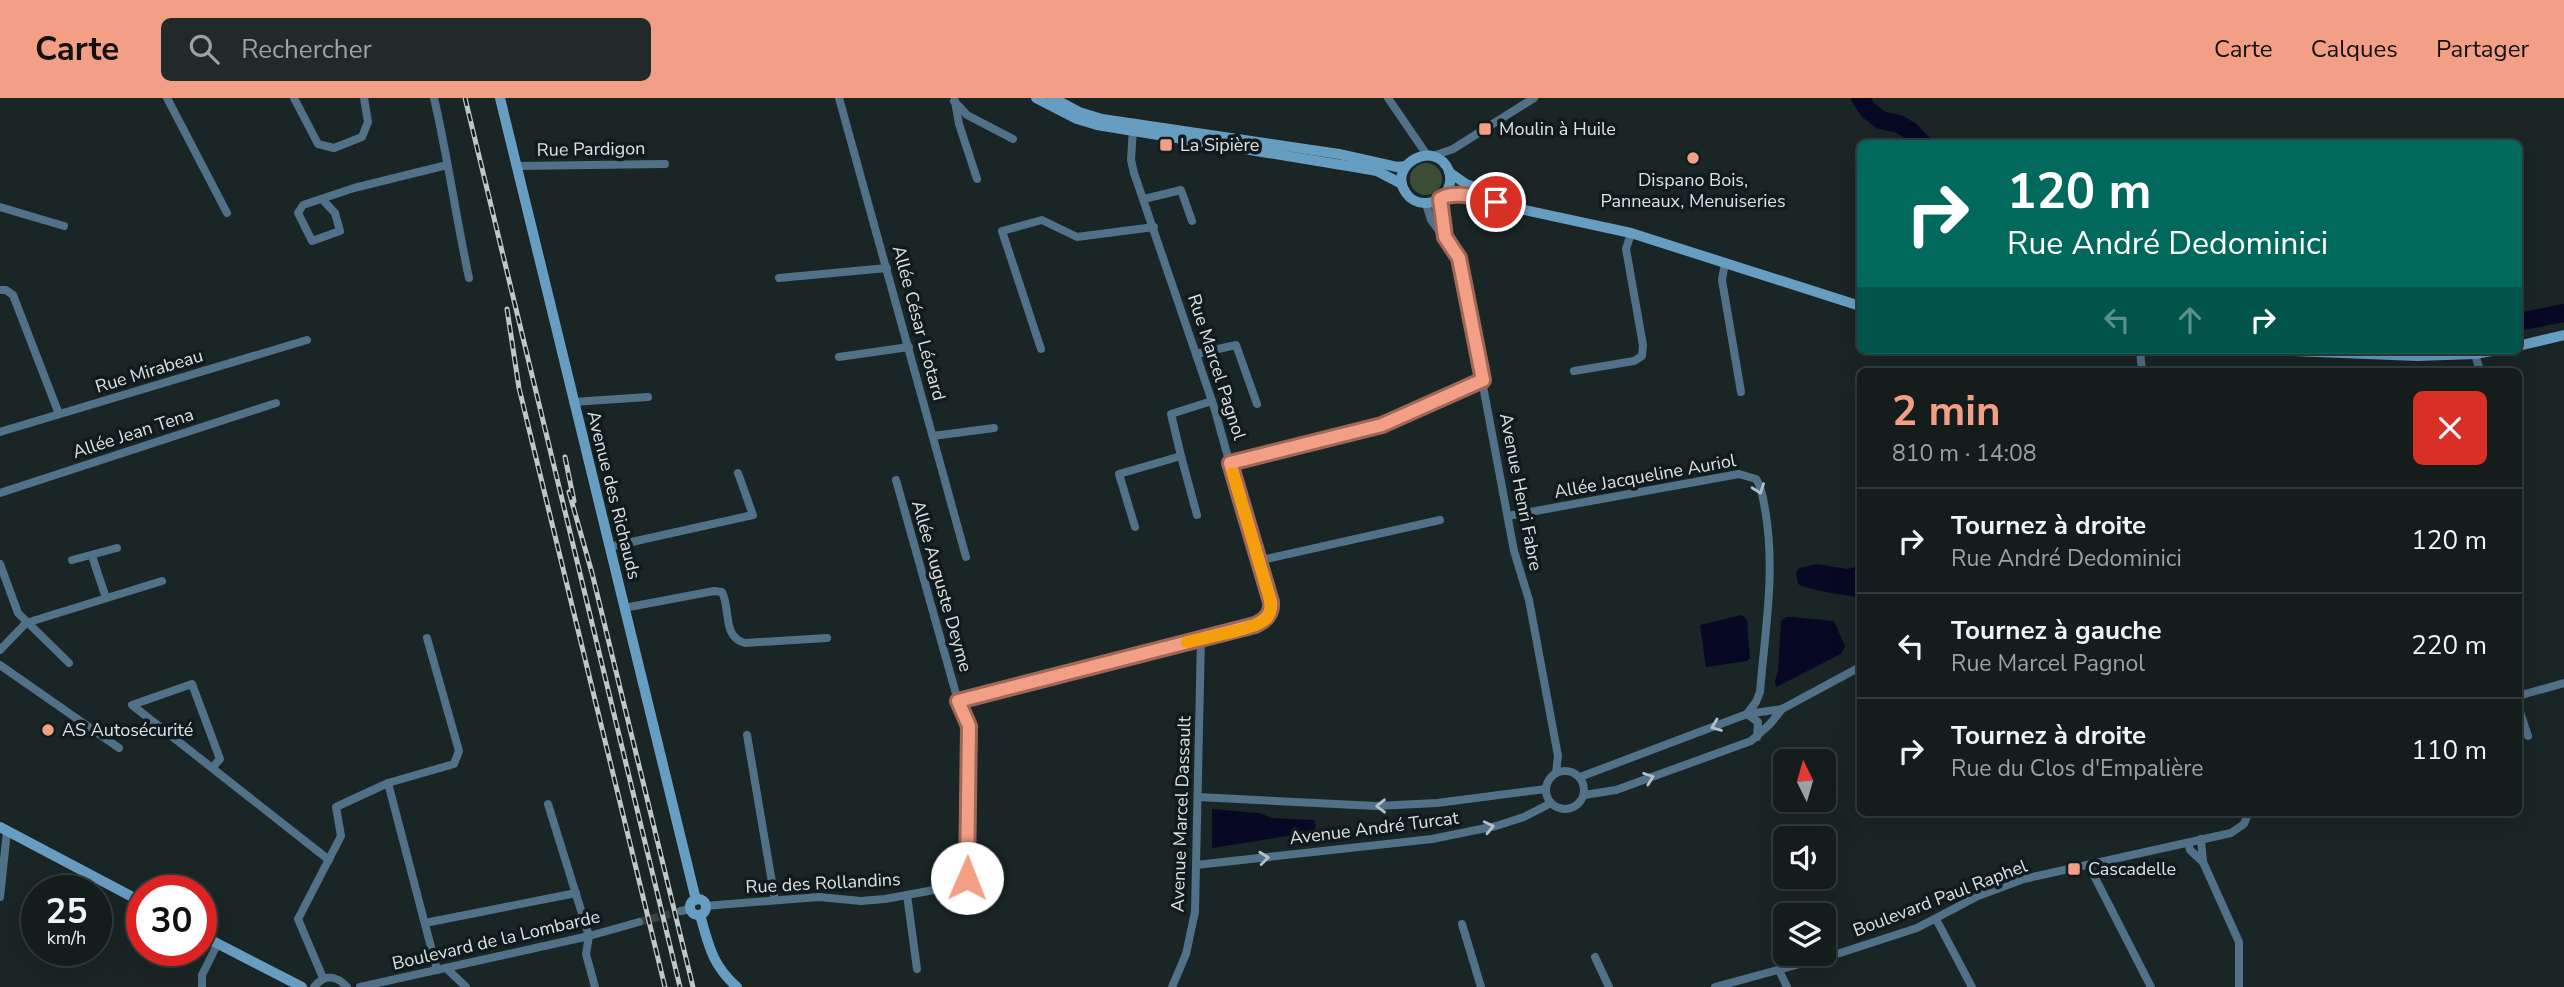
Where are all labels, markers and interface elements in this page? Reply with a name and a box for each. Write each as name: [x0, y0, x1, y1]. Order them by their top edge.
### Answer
search box: [161, 18, 651, 81]
text: Carte: [35, 27, 119, 72]
icon: search: [185, 30, 223, 68]
text: Rechercher: [241, 32, 372, 67]
text: Carte: [2214, 33, 2273, 65]
text: Calques: [2311, 33, 2398, 65]
text: Partager: [2436, 33, 2529, 65]
place label: Moulin à Huile: [1499, 117, 1616, 141]
marker: Moulin à Huile: [1477, 121, 1493, 137]
place label: La Sipière: [1180, 133, 1259, 157]
street label: Rue Pardigon: [536, 136, 646, 162]
marker: La Sipière: [1158, 137, 1174, 153]
marker: Dispano Bois, Panneaux, Menuiseries: [1685, 150, 1701, 166]
text: 120 m: [2007, 158, 2151, 225]
place label: Dispano Bois, Panneaux, Menuiseries: [1600, 168, 1786, 213]
icon: right: [1892, 168, 1983, 259]
pin: [1466, 172, 1526, 232]
icon: arrive: [1477, 183, 1515, 221]
text: Rue André Dedominici: [2007, 222, 2328, 265]
street label: Allée César Léotard: [887, 243, 951, 403]
street label: Rue Marcel Pagnol: [1182, 291, 1252, 444]
icon: left: [2098, 301, 2136, 339]
icon: ahead: [2171, 301, 2209, 339]
icon: right: [2244, 301, 2282, 339]
street label: Rue Mirabeau: [92, 343, 206, 399]
text: 2 min: [1892, 383, 2001, 440]
button: close: [2413, 391, 2487, 465]
street label: Allée Jean Tena: [69, 402, 197, 464]
street label: Avenue des Richauds: [581, 408, 647, 582]
street label: Avenue Henri Fabre: [1494, 411, 1548, 573]
text: 810 m · 14:08: [1892, 438, 2037, 469]
street label: Allée Jacqueline Auriol: [1552, 448, 1738, 504]
one-way arrow: [1751, 482, 1765, 495]
street label: Allée Auguste Deyme: [906, 497, 978, 675]
text: Tournez à droite: [1951, 508, 2146, 543]
icon: right: [1892, 522, 1930, 560]
text: 120 m: [2411, 523, 2487, 558]
text: Rue André Dedominici: [1951, 543, 2182, 574]
text: Tournez à gauche: [1951, 613, 2162, 648]
icon: left: [1892, 627, 1930, 665]
text: 220 m: [2411, 628, 2487, 663]
text: Rue Marcel Pagnol: [1951, 648, 2145, 679]
street label: Avenue Marcel Dassault: [1166, 715, 1196, 912]
place label: AS Autosécurité: [62, 718, 193, 742]
one-way arrow: [1711, 718, 1723, 732]
text: Tournez à droite: [1951, 718, 2146, 753]
marker: AS Autosécurité: [40, 722, 56, 738]
icon: right: [1892, 732, 1930, 770]
text: 110 m: [2411, 733, 2487, 768]
north arrow: [1773, 749, 1836, 812]
map controls: [1773, 749, 1836, 966]
text: Rue du Clos d'Empalière: [1951, 753, 2204, 784]
one-way arrow: [1643, 772, 1655, 786]
one-way arrow: [1375, 798, 1386, 813]
street label: Avenue André Turcat: [1288, 806, 1461, 850]
one-way arrow: [1483, 821, 1495, 836]
button: sound: [1773, 826, 1836, 889]
position arrow: [930, 841, 1004, 915]
one-way arrow: [1258, 850, 1270, 865]
street label: Boulevard Paul Raphel: [1849, 853, 2031, 942]
place label: Cascadelle: [2088, 857, 2176, 881]
marker: Cascadelle: [2066, 861, 2082, 877]
street label: Rue des Rollandins: [745, 867, 901, 899]
speed limit sign: 30: [126, 875, 217, 966]
text: 25: [45, 888, 88, 935]
button: layers: [1773, 903, 1836, 966]
street label: Boulevard de la Lombarde: [390, 904, 602, 976]
text: km/h: [47, 926, 86, 950]

